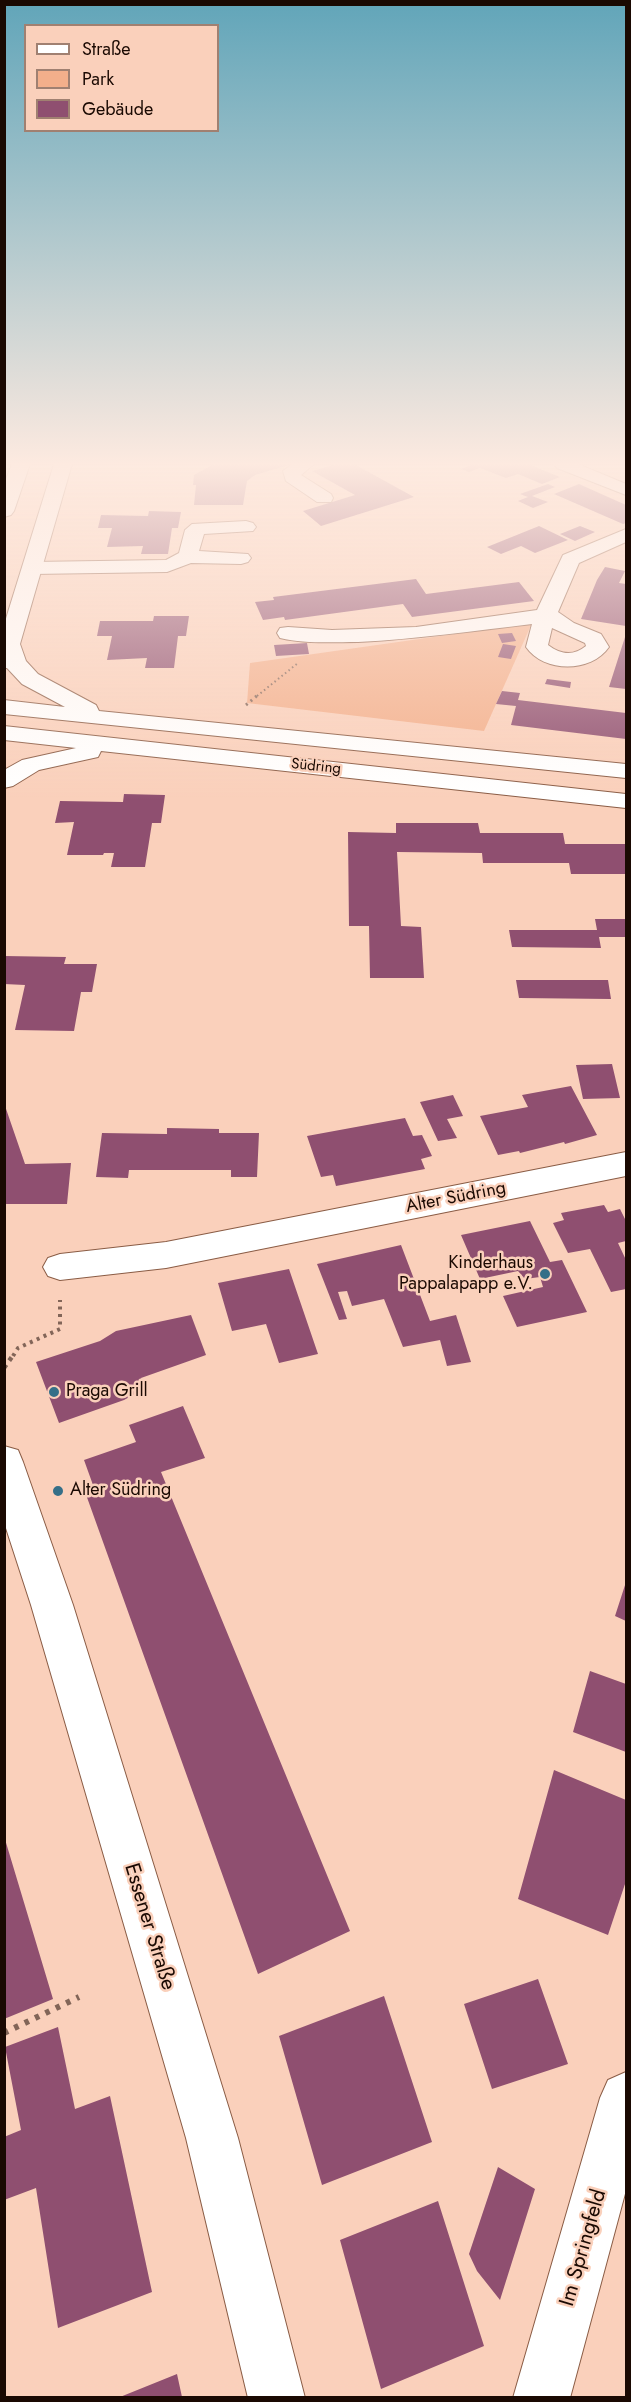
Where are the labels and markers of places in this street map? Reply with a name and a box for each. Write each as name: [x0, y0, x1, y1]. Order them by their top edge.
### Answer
place label: Kinderhaus Pappalapapp e.V.: [399, 1253, 533, 1296]
marker: Kinderhaus Pappalapapp e.V.: [538, 1267, 552, 1281]
place label: Praga Grill: [66, 1381, 148, 1403]
marker: Praga Grill: [47, 1385, 61, 1399]
place label: Alter Südring: [70, 1480, 171, 1502]
marker: Alter Südring: [51, 1484, 65, 1498]

